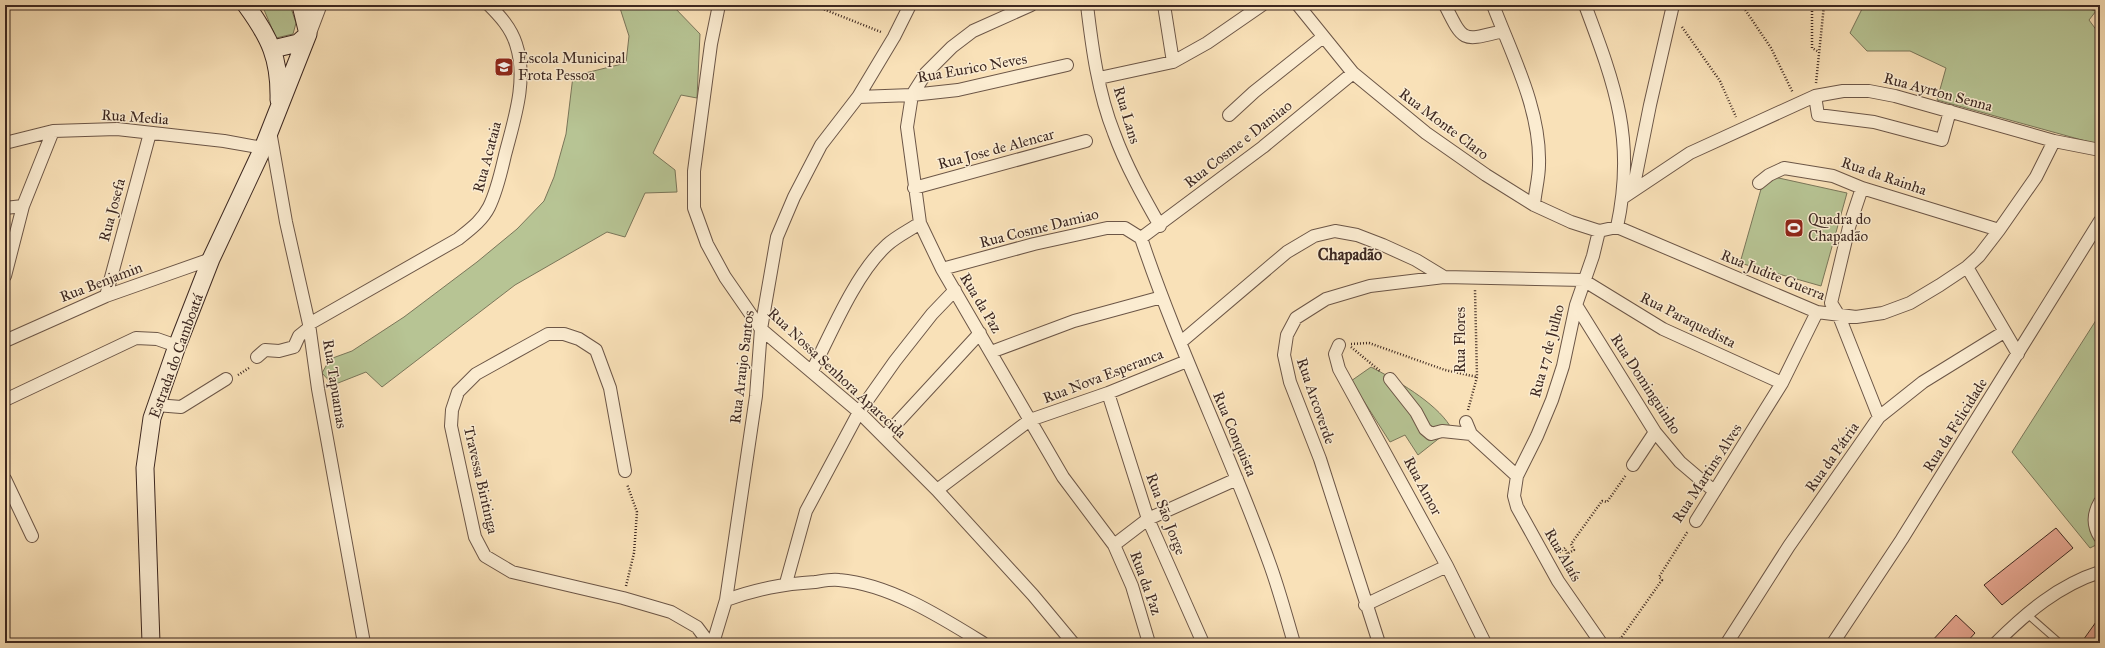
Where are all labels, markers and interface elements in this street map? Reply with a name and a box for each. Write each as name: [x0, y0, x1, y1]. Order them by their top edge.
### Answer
place label: Escola Municipal Frota Pessoa: [518, 49, 627, 84]
street label: Rua Eurico Neves: [916, 49, 1028, 87]
school or university icon: Escola Municipal Frota Pessoa: [493, 56, 515, 78]
street label: Rua Ayrton Senna: [1882, 69, 1995, 115]
street label: Rua Lans: [1110, 84, 1144, 146]
street label: Rua Monte Claro: [1396, 84, 1493, 164]
street label: Rua Cosme e Damiao: [1181, 96, 1296, 192]
street label: Rua Media: [101, 106, 170, 128]
street label: Rua Acataia: [469, 119, 505, 194]
street label: Rua Jose de Alencar: [936, 125, 1057, 174]
street label: Rua da Rainha: [1839, 153, 1930, 199]
street label: Rua Josefa: [95, 176, 130, 244]
street label: Rua Cosme Damiao: [977, 204, 1101, 252]
place label: Quadra do Chapadão: [1808, 210, 1871, 245]
sports icon: Quadra do Chapadão: [1783, 217, 1805, 239]
district label: Chapadão: [1318, 245, 1382, 265]
street label: Rua Judite Guerra: [1718, 246, 1828, 305]
street label: Rua Benjamin: [57, 258, 145, 306]
street label: Rua da Paz: [956, 270, 1006, 336]
street label: Rua Paraquedista: [1637, 288, 1739, 353]
street label: Estrada do Camboatá: [145, 291, 207, 421]
street label: Rua 17 de Julho: [1526, 302, 1569, 400]
street label: Rua Nossa Senhora Aparecida: [764, 304, 910, 442]
street label: Rua Flores: [1451, 307, 1469, 373]
street label: Rua Araujo Santos: [726, 309, 758, 425]
street label: Rua Dominguinho: [1607, 331, 1685, 438]
street label: Rua Tapuamas: [319, 338, 351, 430]
street label: Rua Nova Esperanca: [1040, 345, 1166, 407]
street label: Rua Arcoverde: [1293, 355, 1339, 447]
street label: Rua da Felicidade: [1919, 375, 1991, 475]
street label: Rua Conquista: [1208, 389, 1261, 480]
street label: Rua da Pátria: [1801, 418, 1863, 495]
street label: Rua Martins Alves: [1668, 420, 1746, 526]
street label: Travessa Biritinga: [460, 424, 502, 536]
street label: Rua Amor: [1400, 454, 1446, 519]
street label: Rua São Jorge: [1141, 471, 1190, 558]
street label: Rua Alaís: [1541, 525, 1585, 585]
street label: Rua da Paz: [1126, 549, 1166, 617]

